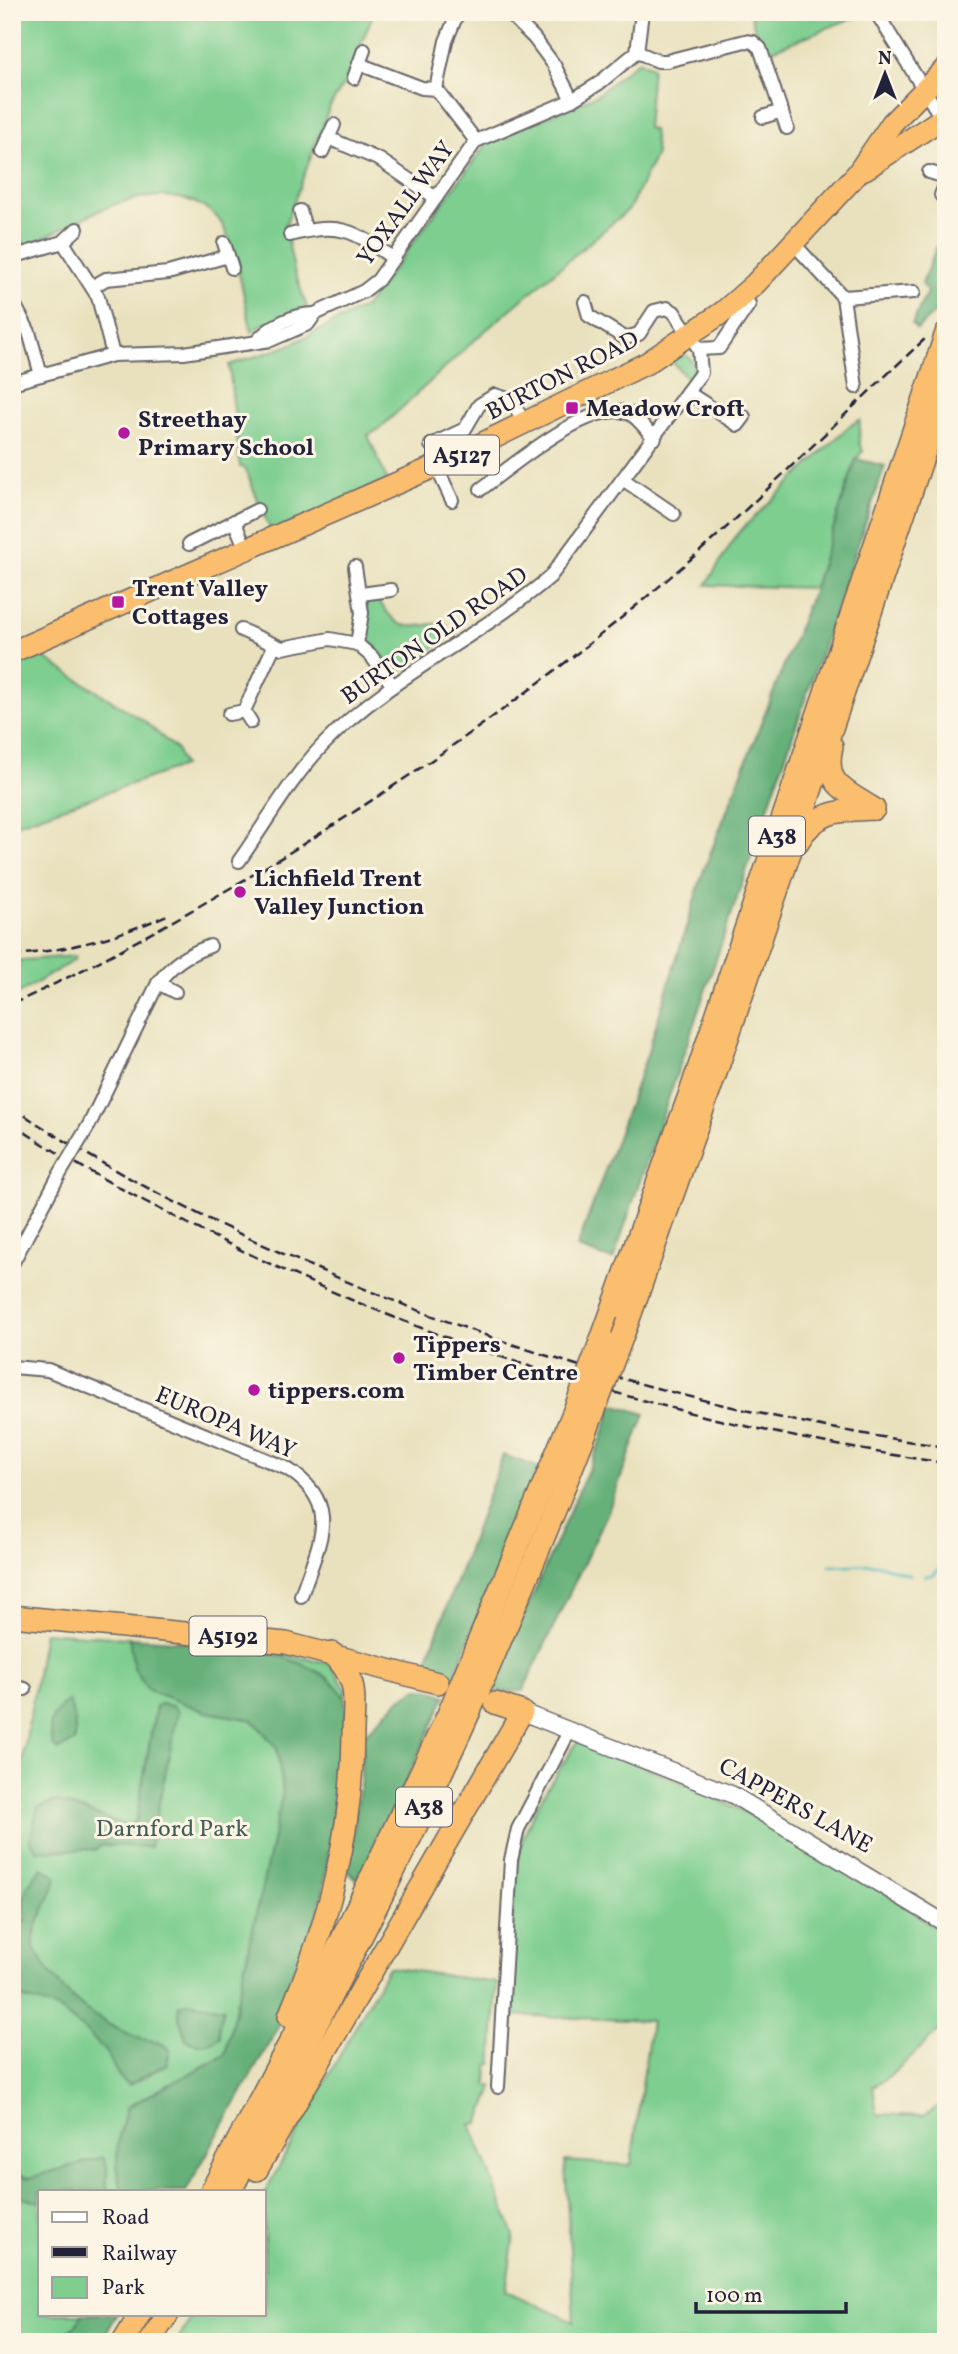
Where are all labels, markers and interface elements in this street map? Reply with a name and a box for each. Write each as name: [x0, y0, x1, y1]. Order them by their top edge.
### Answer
north arrow: [850, 38, 920, 108]
text: N: [878, 46, 892, 72]
street label: YOXALL WAY: [350, 135, 464, 274]
street label: BURTON ROAD: [480, 324, 645, 430]
place label: Meadow Croft: [586, 393, 744, 427]
marker: Meadow Croft: [564, 400, 580, 416]
place label: Streethay Primary School: [138, 404, 314, 466]
marker: Streethay Primary School: [116, 425, 132, 441]
road number: A5127: [425, 436, 499, 475]
street label: BURTON OLD ROAD: [335, 559, 535, 714]
place label: Trent Valley Cottages: [132, 573, 268, 635]
marker: Trent Valley Cottages: [110, 594, 126, 610]
road number: A38: [749, 816, 805, 856]
place label: Lichfield Trent Valley Junction: [254, 863, 424, 925]
marker: Lichfield Trent Valley Junction: [232, 884, 248, 900]
place label: Tippers Timber Centre: [413, 1329, 578, 1391]
marker: Tippers Timber Centre: [391, 1350, 407, 1366]
place label: tippers.com: [268, 1375, 405, 1409]
street label: EUROPA WAY: [150, 1379, 301, 1469]
marker: tippers.com: [246, 1382, 262, 1398]
road number: A5192: [190, 1616, 266, 1656]
street label: CAPPERS LANE: [712, 1750, 878, 1863]
road number: A38: [396, 1788, 452, 1826]
park label: Darnford Park: [96, 1813, 248, 1847]
legend: [38, 2190, 266, 2316]
text: Road: [102, 2204, 149, 2233]
text: Railway: [102, 2240, 178, 2269]
scale bar: [696, 2270, 846, 2314]
text: Park: [102, 2274, 145, 2303]
text: 100 m: [706, 2282, 763, 2311]

